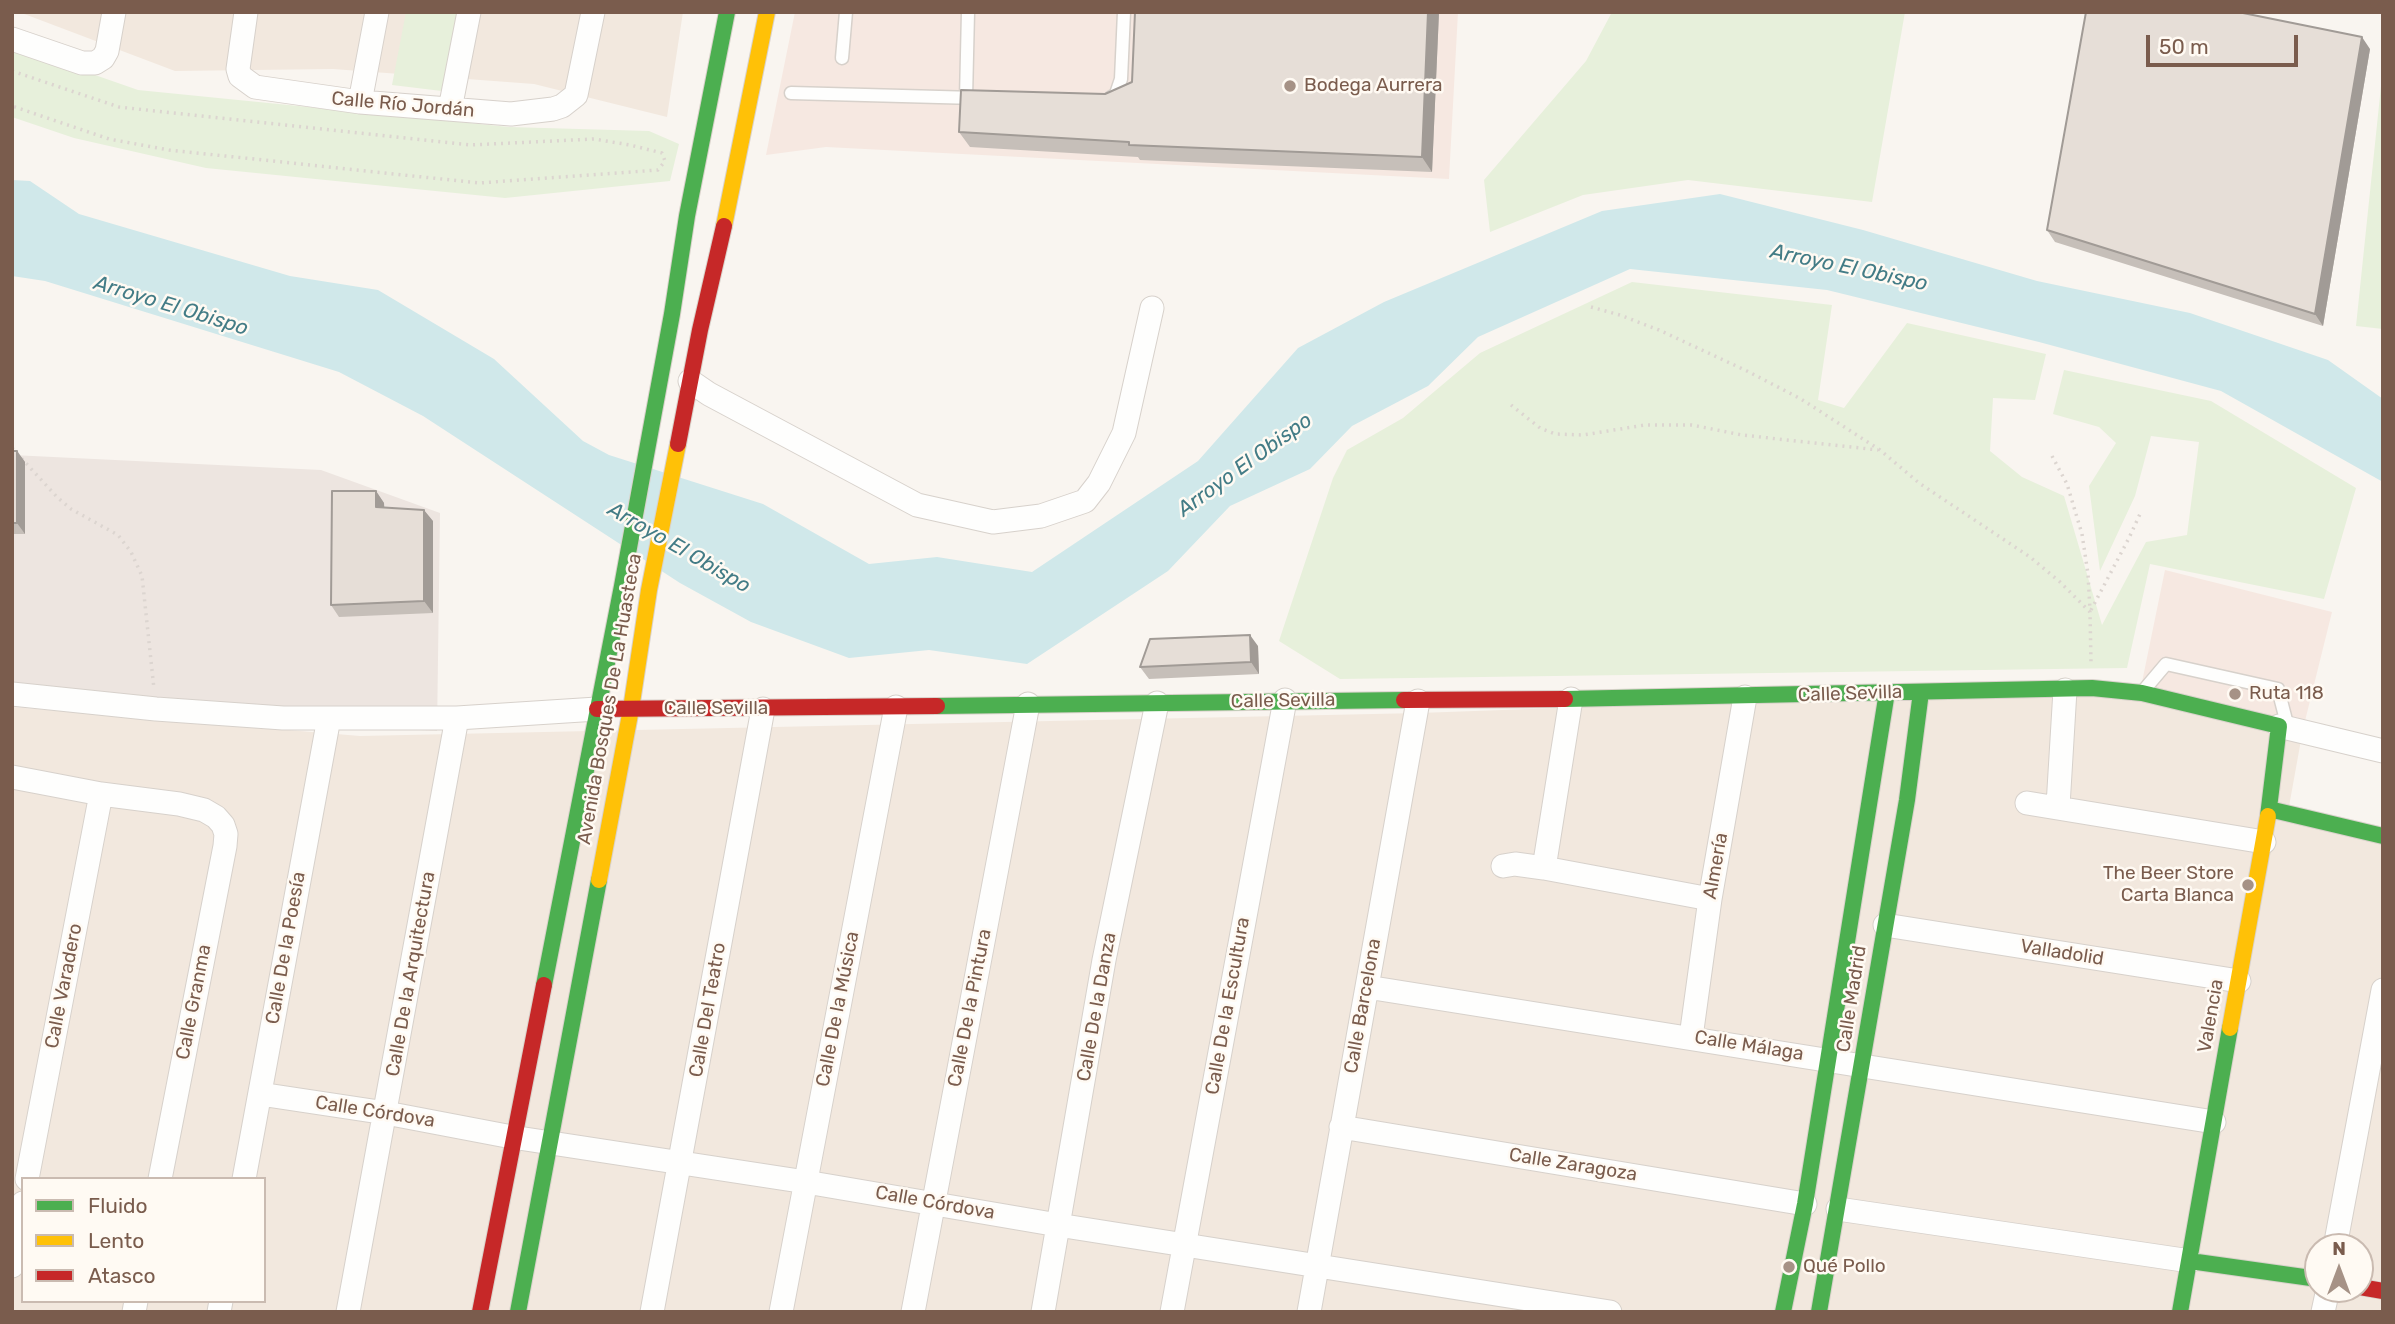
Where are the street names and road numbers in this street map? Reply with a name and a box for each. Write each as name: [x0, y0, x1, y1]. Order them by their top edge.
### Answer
street label: Calle Río Jordán: [331, 87, 475, 123]
street label: Avenida Bosques De La Huasteca: [573, 552, 647, 846]
street label: Calle Sevilla: [1797, 681, 1903, 707]
street label: Calle Sevilla: [1230, 689, 1336, 713]
street label: Calle Sevilla: [664, 698, 768, 720]
street label: Almería: [1699, 831, 1733, 901]
street label: Calle De la Poesía: [261, 870, 311, 1026]
street label: Calle De la Arquitectura: [382, 870, 440, 1078]
street label: Calle De la Escultura: [1201, 915, 1255, 1097]
street label: Calle Varadero: [41, 922, 87, 1050]
street label: Calle De la Pintura: [944, 927, 996, 1089]
street label: Calle De la Música: [812, 929, 864, 1089]
street label: Calle De la Danza: [1073, 931, 1121, 1083]
street label: Valladolid: [2019, 935, 2105, 971]
street label: Calle Barcelona: [1340, 937, 1386, 1075]
street label: Calle Del Teatro: [685, 941, 731, 1079]
street label: Calle Granma: [172, 942, 216, 1062]
street label: Calle Madrid: [1832, 944, 1872, 1054]
street label: Valencia: [2193, 977, 2229, 1055]
street label: Calle Málaga: [1693, 1026, 1805, 1066]
street label: Calle Córdova: [314, 1091, 436, 1133]
street label: Calle Zaragoza: [1507, 1144, 1639, 1186]
street label: Calle Córdova: [874, 1181, 996, 1225]

